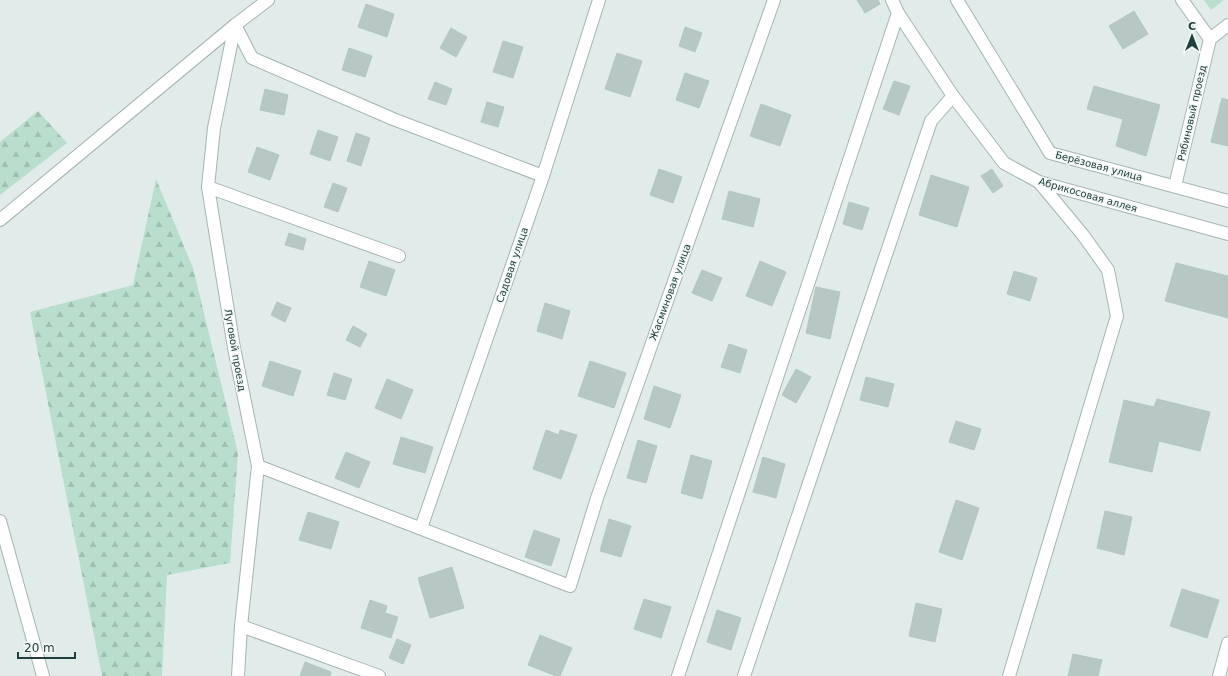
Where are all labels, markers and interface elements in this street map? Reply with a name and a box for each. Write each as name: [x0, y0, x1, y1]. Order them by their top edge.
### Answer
north arrow: [1172, 16, 1212, 56]
text: С: [1188, 20, 1196, 33]
street label: Рябиновый проезд: [1176, 64, 1208, 162]
street label: Берёзовая улица: [1054, 149, 1144, 183]
street label: Абрикосовая аллея: [1037, 176, 1139, 214]
street label: Садовая улица: [494, 226, 530, 304]
street label: Жасминовая улица: [647, 242, 693, 342]
street label: Луговой проезд: [222, 308, 248, 392]
scale bar: [18, 634, 75, 660]
text: 20 m: [24, 641, 55, 655]

